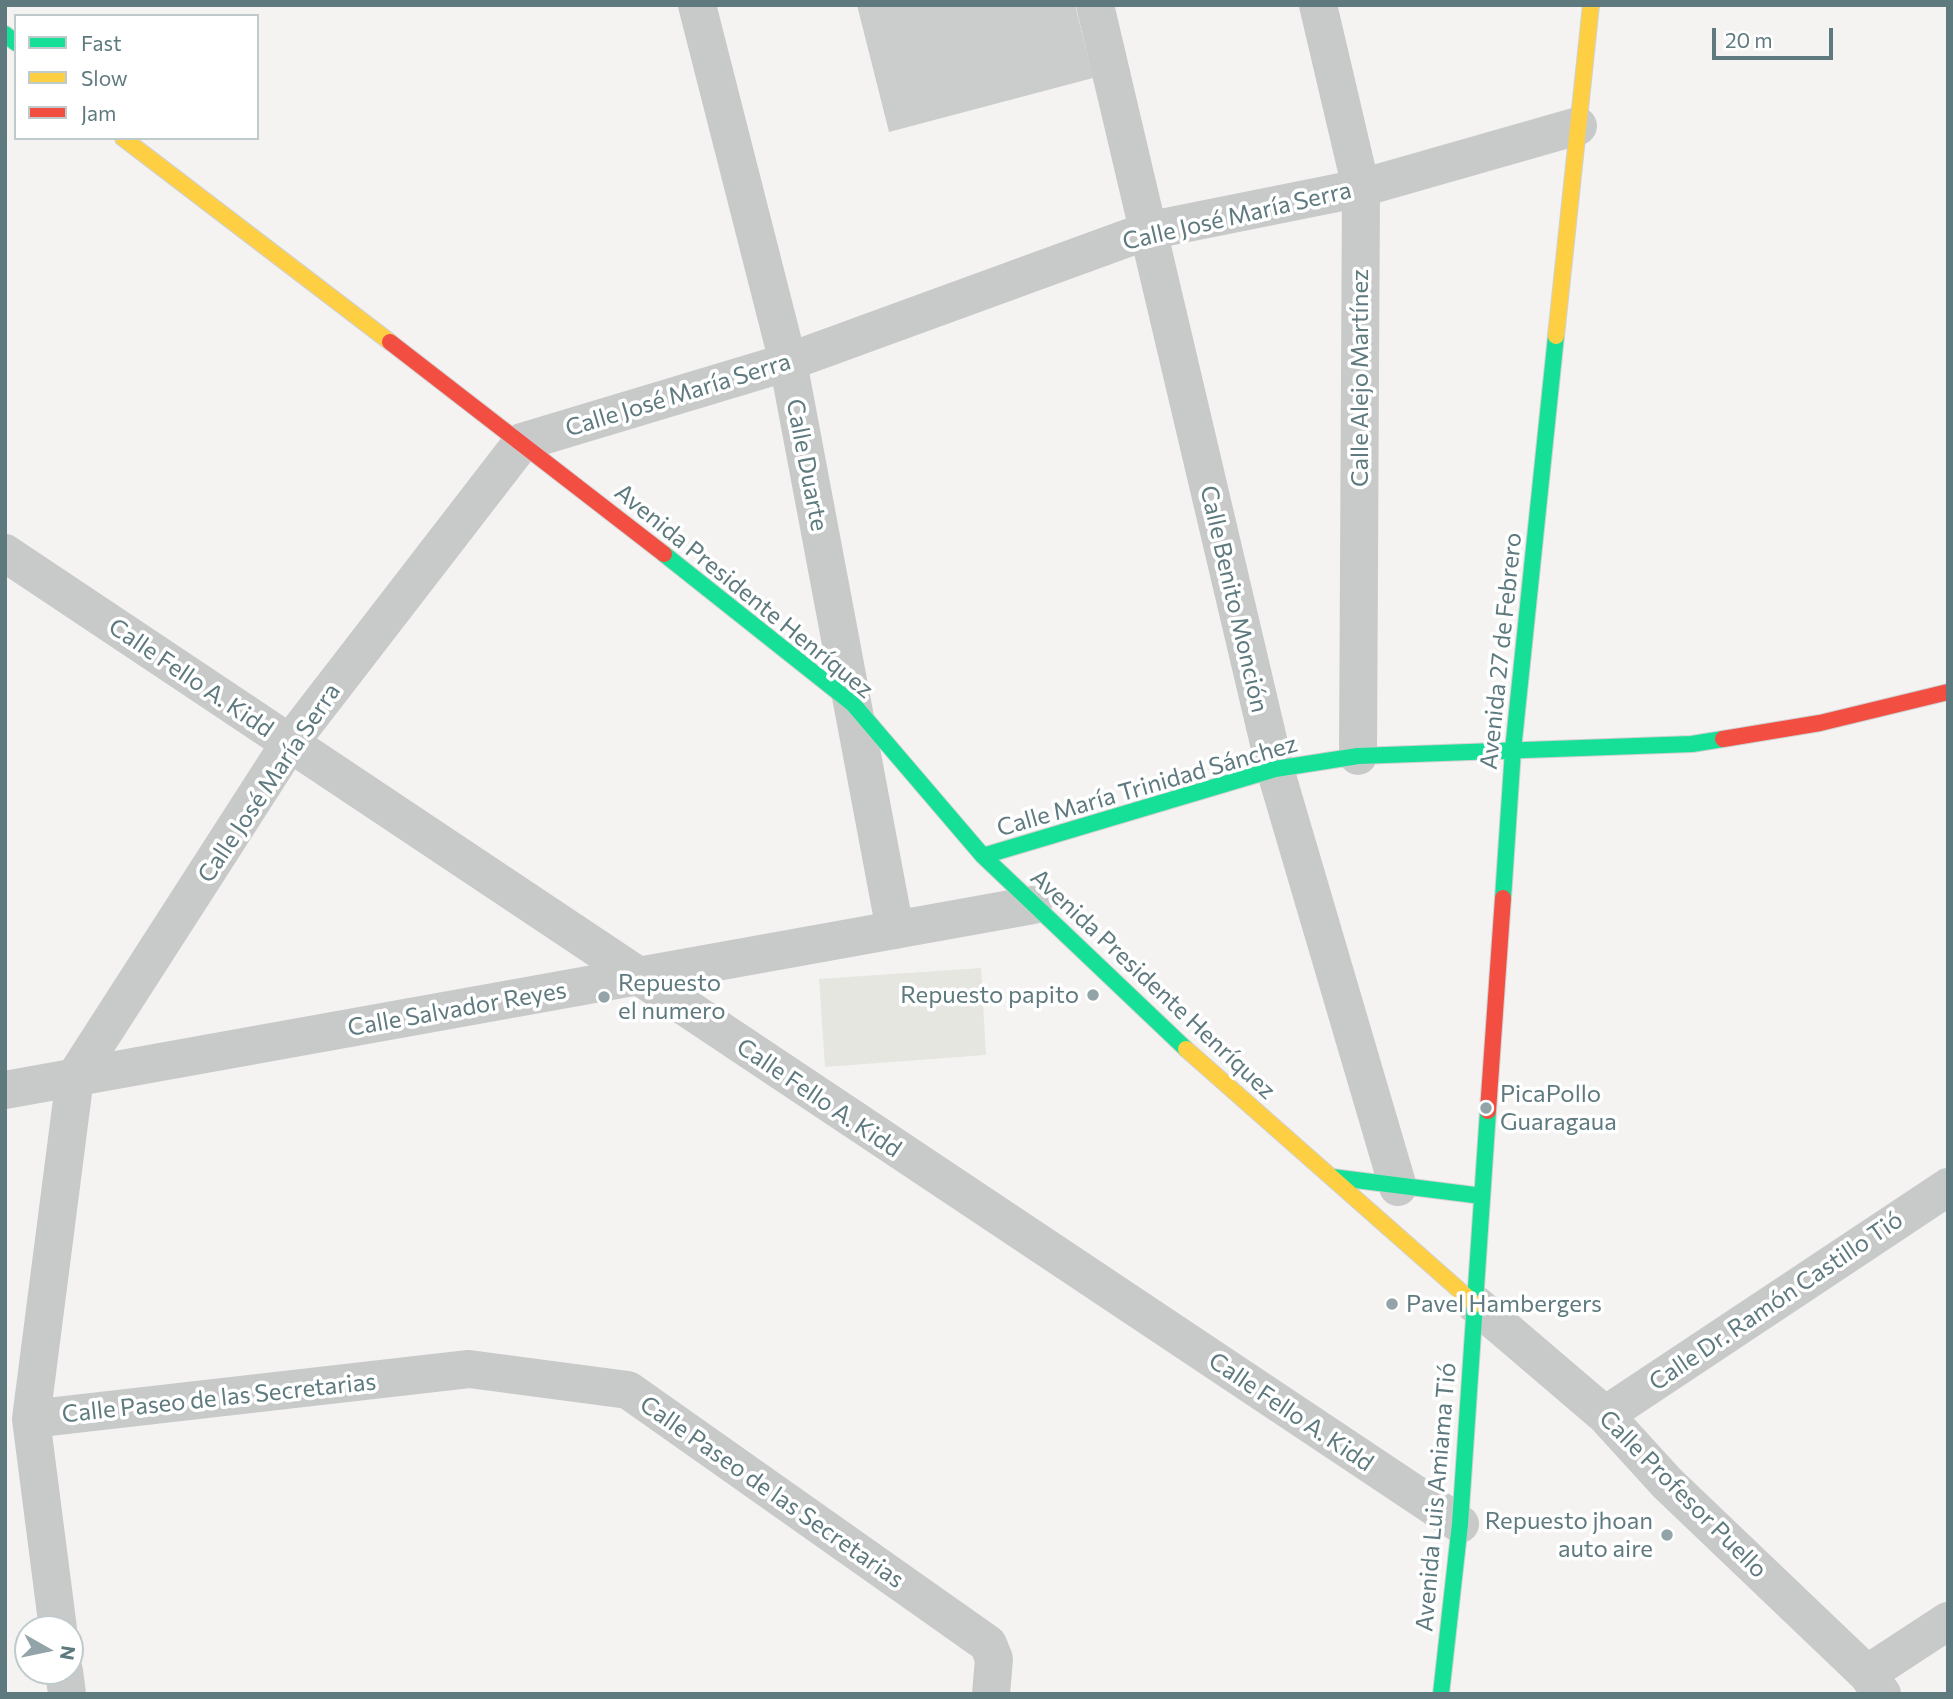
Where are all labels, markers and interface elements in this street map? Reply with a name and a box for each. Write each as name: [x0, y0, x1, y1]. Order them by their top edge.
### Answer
legend: [14, 14, 259, 140]
scale bar: [1715, 14, 1836, 58]
text: 20 m: [1725, 27, 1773, 52]
text: Fast: [81, 30, 122, 55]
text: Slow: [81, 65, 128, 90]
text: Jam: [81, 100, 116, 125]
street label: Calle José María Serra: [1120, 176, 1354, 256]
street label: Calle Alejo Martínez: [1346, 269, 1374, 487]
street label: Calle José María Serra: [562, 347, 794, 443]
street label: Calle Duarte: [780, 396, 834, 534]
street label: Avenida Presidente Henríquez: [609, 478, 879, 704]
street label: Calle Benito Monción: [1194, 483, 1274, 715]
street label: Avenida 27 de Febrero: [1474, 531, 1528, 771]
street label: Calle Fello A. Kidd: [103, 612, 279, 744]
street label: Calle José María Serra: [192, 678, 346, 888]
street label: Calle María Trinidad Sánchez: [994, 729, 1300, 843]
street label: Avenida Presidente Henríquez: [1025, 863, 1281, 1105]
place label: Repuesto el numero: [618, 969, 726, 1025]
street label: Calle Salvador Reyes: [345, 976, 569, 1042]
place label: Repuesto papito: [900, 981, 1079, 1009]
marker: Repuesto papito: [1085, 987, 1101, 1003]
marker: Repuesto el numero: [596, 989, 612, 1005]
street label: Calle Fello A. Kidd: [731, 1032, 907, 1164]
place label: PicaPollo Guaragaua: [1500, 1080, 1617, 1136]
marker: PicaPollo Guaragaua: [1478, 1100, 1494, 1116]
street label: Calle Dr. Ramón Castillo Tió: [1644, 1205, 1908, 1397]
place label: Pavel Hambergers: [1406, 1290, 1602, 1318]
marker: Pavel Hambergers: [1384, 1296, 1400, 1312]
street label: Calle Fello A. Kidd: [1203, 1346, 1379, 1478]
street label: Avenida Luis Amiama Tió: [1410, 1361, 1462, 1633]
street label: Calle Paseo de las Secretarias: [60, 1367, 378, 1429]
street label: Calle Paseo de las Secretarias: [634, 1390, 910, 1594]
street label: Calle Profesor Puello: [1593, 1404, 1773, 1584]
place label: Repuesto jhoan auto aire: [1485, 1507, 1653, 1563]
marker: Repuesto jhoan auto aire: [1659, 1527, 1675, 1543]
north arrow: [14, 1615, 84, 1685]
text: N: [56, 1644, 81, 1662]

